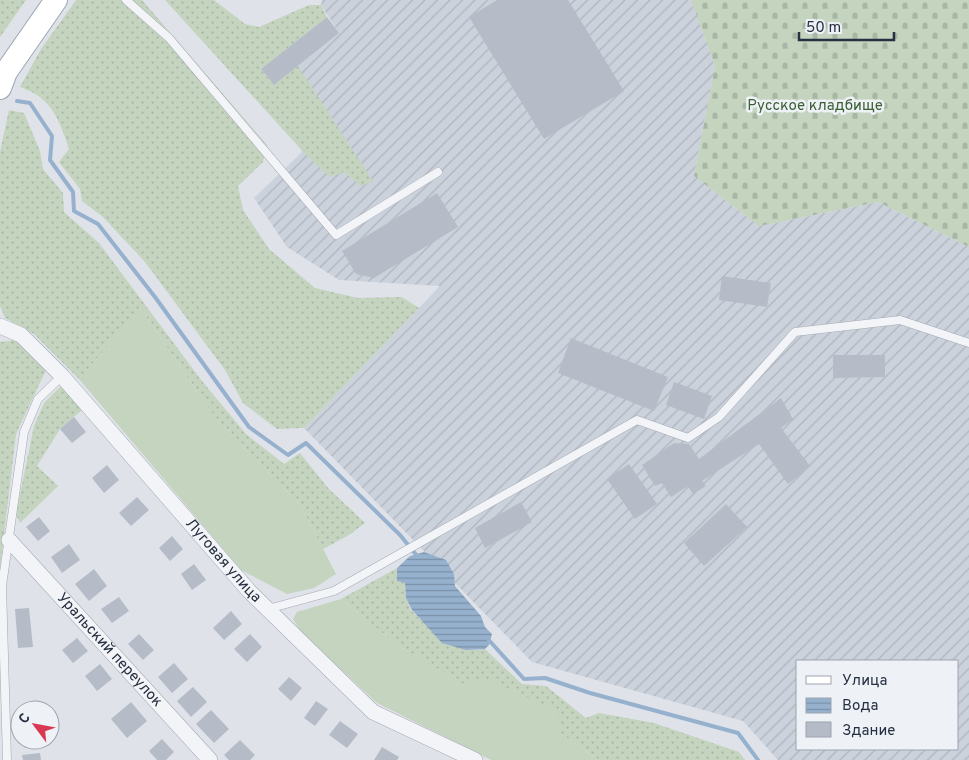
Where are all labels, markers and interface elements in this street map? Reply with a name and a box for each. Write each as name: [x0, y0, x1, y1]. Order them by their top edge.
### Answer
scale bar: [799, 10, 894, 42]
text: 50 m: [806, 19, 841, 38]
park label: Русское кладбище: [747, 97, 883, 116]
street label: Луговая улица: [181, 515, 265, 607]
street label: Уральский переулок: [52, 589, 167, 711]
legend: [796, 660, 959, 750]
text: Улица: [842, 672, 887, 691]
text: Вода: [842, 697, 878, 716]
north arrow: [10, 700, 60, 750]
text: С: [16, 711, 35, 727]
text: Здание: [842, 722, 895, 741]

